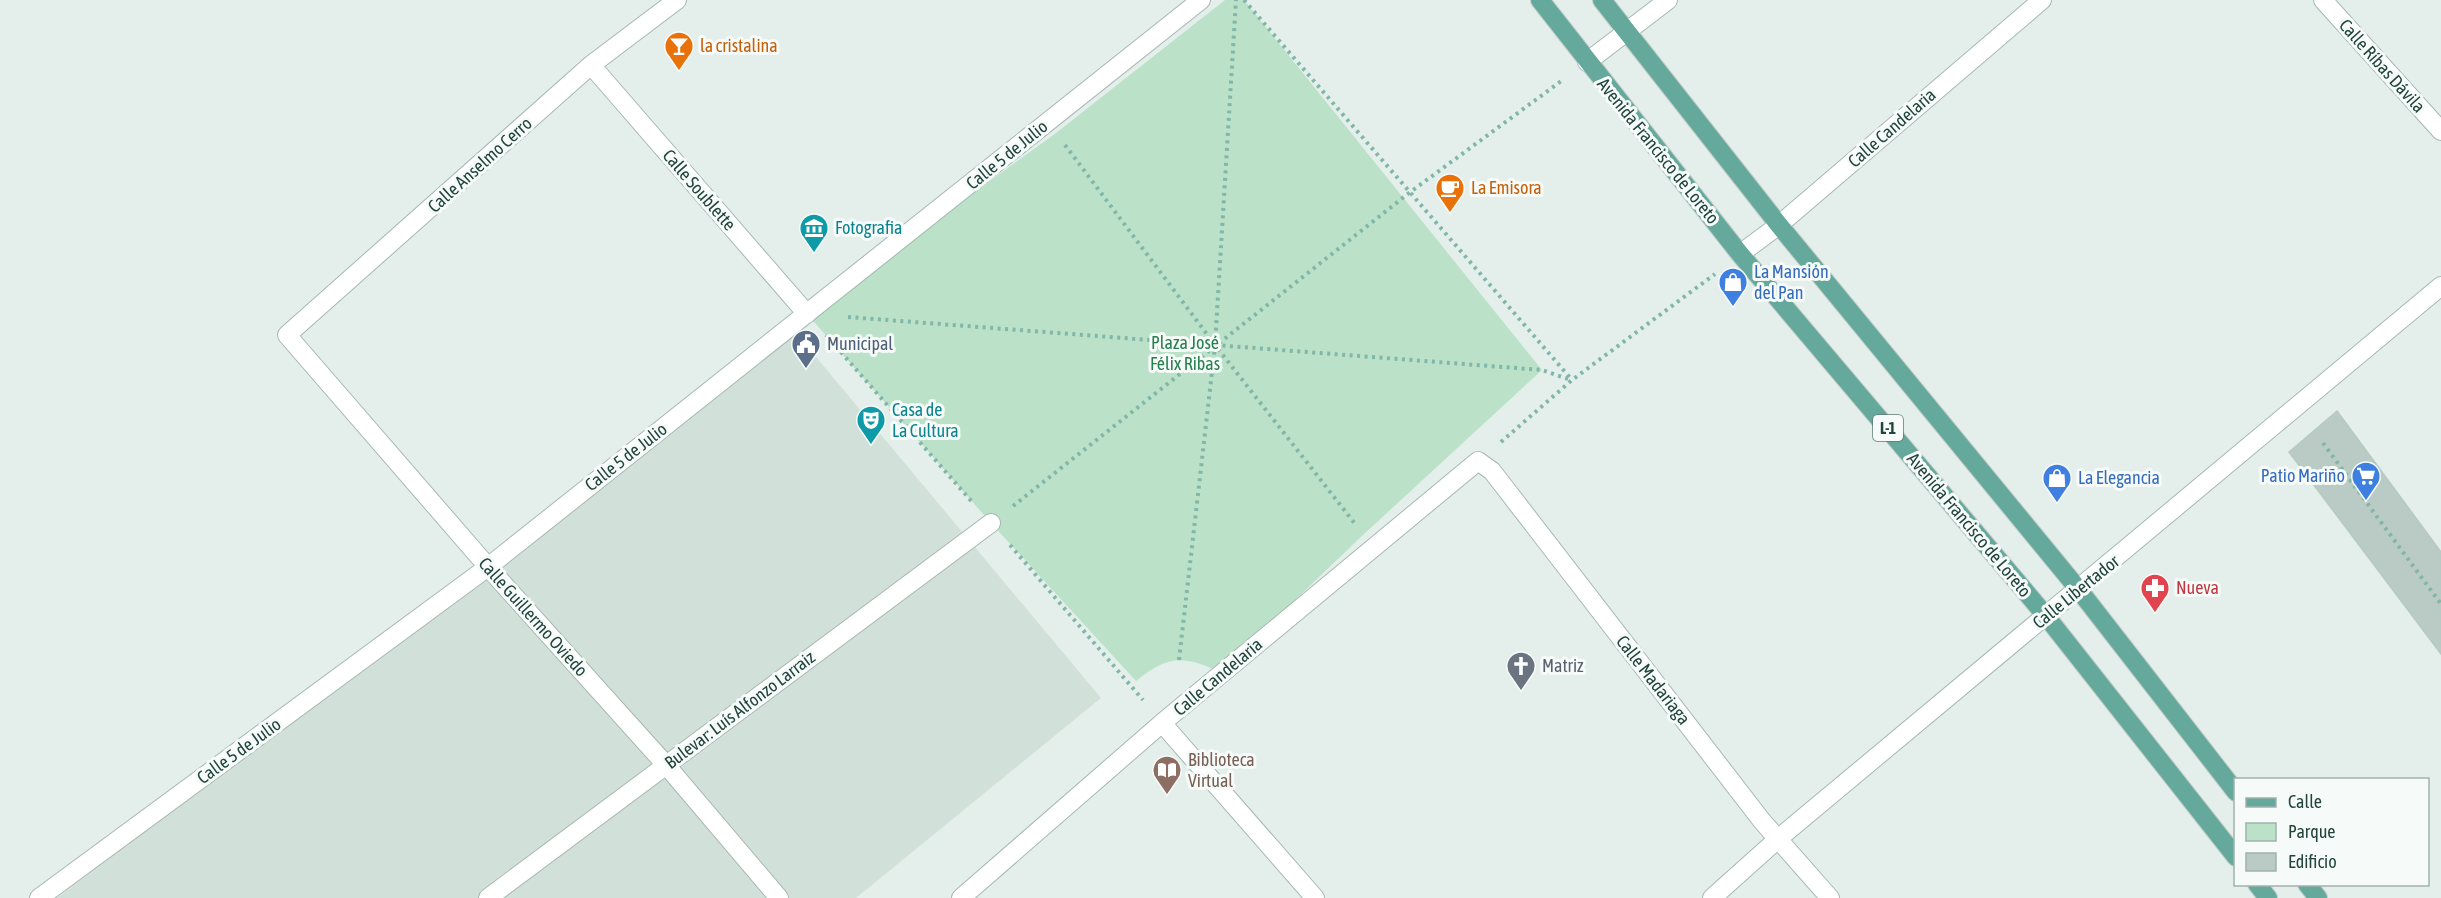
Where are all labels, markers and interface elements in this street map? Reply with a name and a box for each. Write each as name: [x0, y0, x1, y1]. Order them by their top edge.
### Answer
street label: Calle Ríbas Dávila: [2335, 15, 2430, 117]
bar icon: la cristalina: [663, 30, 695, 72]
place label: la cristalina: [700, 35, 778, 56]
street label: Avenida Francisco de Loreto: [1593, 73, 1724, 228]
street label: Calle Candelaria: [1844, 84, 1940, 171]
street label: Calle Anselmo Cerro: [423, 112, 536, 217]
street label: Calle 5 de Julio: [962, 115, 1052, 194]
street label: Calle Soublette: [658, 145, 740, 235]
cafe icon: La Emisora: [1434, 172, 1466, 214]
place label: La Emisora: [1471, 177, 1542, 198]
museum icon: Fotografia: [798, 212, 830, 254]
place label: Fotografia: [835, 217, 902, 238]
place label: La Mansión del Pan: [1754, 261, 1829, 303]
shop icon: La Mansión del Pan: [1717, 266, 1749, 308]
public building icon: Municipal: [790, 328, 822, 370]
park label: Plaza José Félix Ribas: [1150, 332, 1220, 374]
place label: Municipal: [827, 333, 893, 354]
place label: Casa de La Cultura: [892, 399, 959, 441]
theatre icon: Casa de La Cultura: [855, 404, 887, 446]
road number: L-1: [1873, 415, 1903, 441]
street label: Calle 5 de Julio: [580, 418, 671, 495]
street label: Avenida Francisco de Loreto: [1903, 448, 2036, 601]
supermarket icon: Patio Mariño: [2350, 460, 2382, 502]
shop icon: La Elegancia: [2041, 462, 2073, 504]
place label: Patio Mariño: [2261, 465, 2345, 486]
place label: La Elegancia: [2078, 467, 2160, 488]
street label: Calle Libertador: [2028, 550, 2124, 633]
street label: Calle Guillermo Oviedo: [474, 553, 592, 680]
pharmacy icon: Nueva: [2139, 572, 2171, 614]
place label: Nueva: [2176, 577, 2219, 598]
street label: Calle Madariaga: [1612, 631, 1695, 728]
street label: Calle Candelaria: [1169, 633, 1266, 720]
street label: Bulevar: Luís Alfonzo Larraiz: [660, 646, 819, 773]
church icon: Matriz: [1505, 650, 1537, 692]
place label: Matriz: [1542, 655, 1584, 676]
street label: Calle 5 de Julio: [193, 713, 285, 788]
place label: Biblioteca Virtual: [1188, 749, 1255, 791]
library icon: Biblioteca Virtual: [1151, 754, 1183, 796]
legend: [2234, 778, 2429, 886]
text: Calle: [2288, 791, 2322, 812]
text: Parque: [2288, 821, 2336, 842]
text: Edificio: [2288, 851, 2337, 872]

